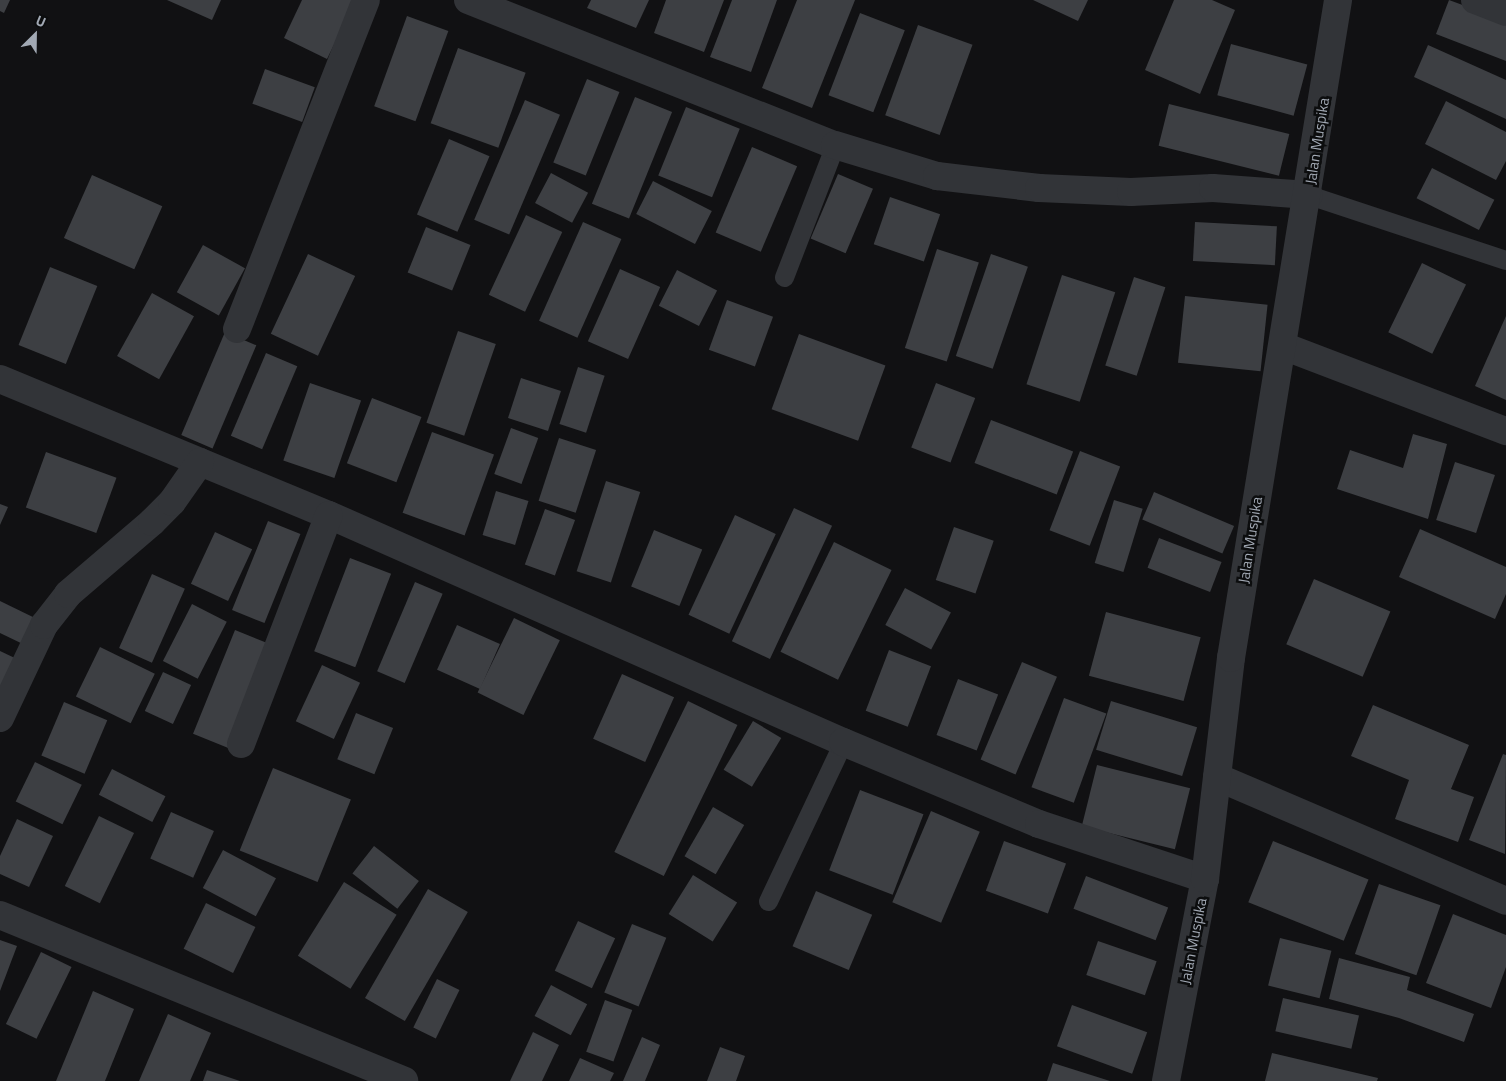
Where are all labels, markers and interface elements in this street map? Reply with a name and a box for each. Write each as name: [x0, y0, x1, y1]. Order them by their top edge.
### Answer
text: U: [33, 9, 49, 32]
north arrow: [10, 10, 60, 60]
street label: Jalan Muspika: [1301, 96, 1333, 186]
street label: Jalan Muspika: [1234, 495, 1266, 585]
street label: Jalan Muspika: [1176, 896, 1210, 986]

